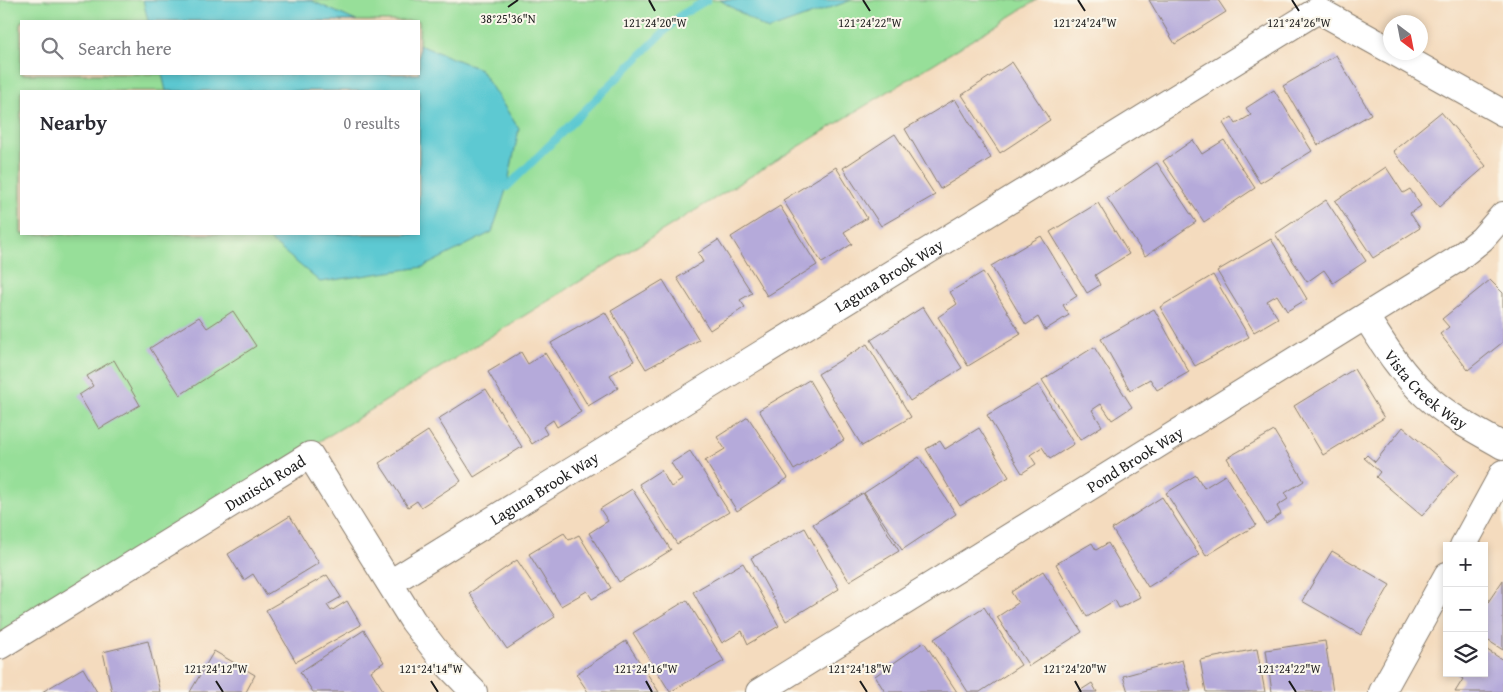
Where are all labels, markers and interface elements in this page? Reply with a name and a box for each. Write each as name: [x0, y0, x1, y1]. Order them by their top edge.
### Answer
text: 38°25'36"N: [480, 10, 536, 27]
text: 121°24'20"W: [623, 14, 687, 31]
text: 121°24'22"W: [838, 14, 902, 31]
text: 121°24'24"W: [1053, 14, 1117, 31]
text: 121°24'26"W: [1267, 14, 1331, 31]
north arrow: [1383, 15, 1428, 60]
search box: [20, 20, 420, 75]
icon: search: [38, 34, 66, 62]
text: Search here: [78, 34, 172, 62]
text: Nearby: [40, 107, 107, 138]
text: 0 results: [343, 111, 400, 135]
street label: Laguna Brook Way: [830, 232, 948, 318]
street label: Vista Creek Way: [1378, 344, 1473, 435]
street label: Pond Brook Way: [1082, 420, 1188, 498]
street label: Laguna Brook Way: [485, 445, 603, 531]
street label: Dunisch Road: [220, 449, 310, 517]
map controls: [1443, 542, 1488, 677]
button: +: [1443, 542, 1488, 587]
button: −: [1443, 587, 1488, 632]
button: layers: [1443, 632, 1488, 677]
text: 121°24'12"W: [184, 660, 248, 677]
text: 121°24'14"W: [399, 660, 463, 677]
text: 121°24'16"W: [614, 660, 678, 677]
text: 121°24'18"W: [828, 660, 892, 677]
text: 121°24'20"W: [1043, 660, 1107, 677]
text: 121°24'22"W: [1257, 660, 1321, 677]

